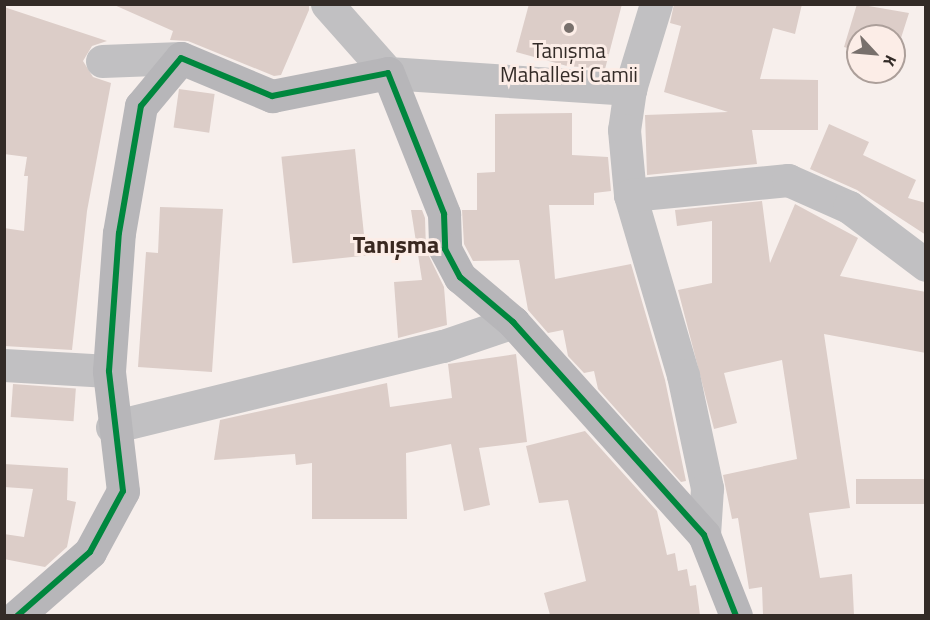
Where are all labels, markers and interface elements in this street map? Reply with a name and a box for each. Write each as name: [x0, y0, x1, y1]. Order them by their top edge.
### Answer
marker: Tanışma Mahallesi Camii: [562, 21, 576, 35]
north arrow: [846, 24, 906, 84]
place label: Tanışma Mahallesi Camii: [500, 37, 638, 87]
text: K: [878, 51, 903, 71]
district label: Tanışma: [353, 231, 439, 259]

